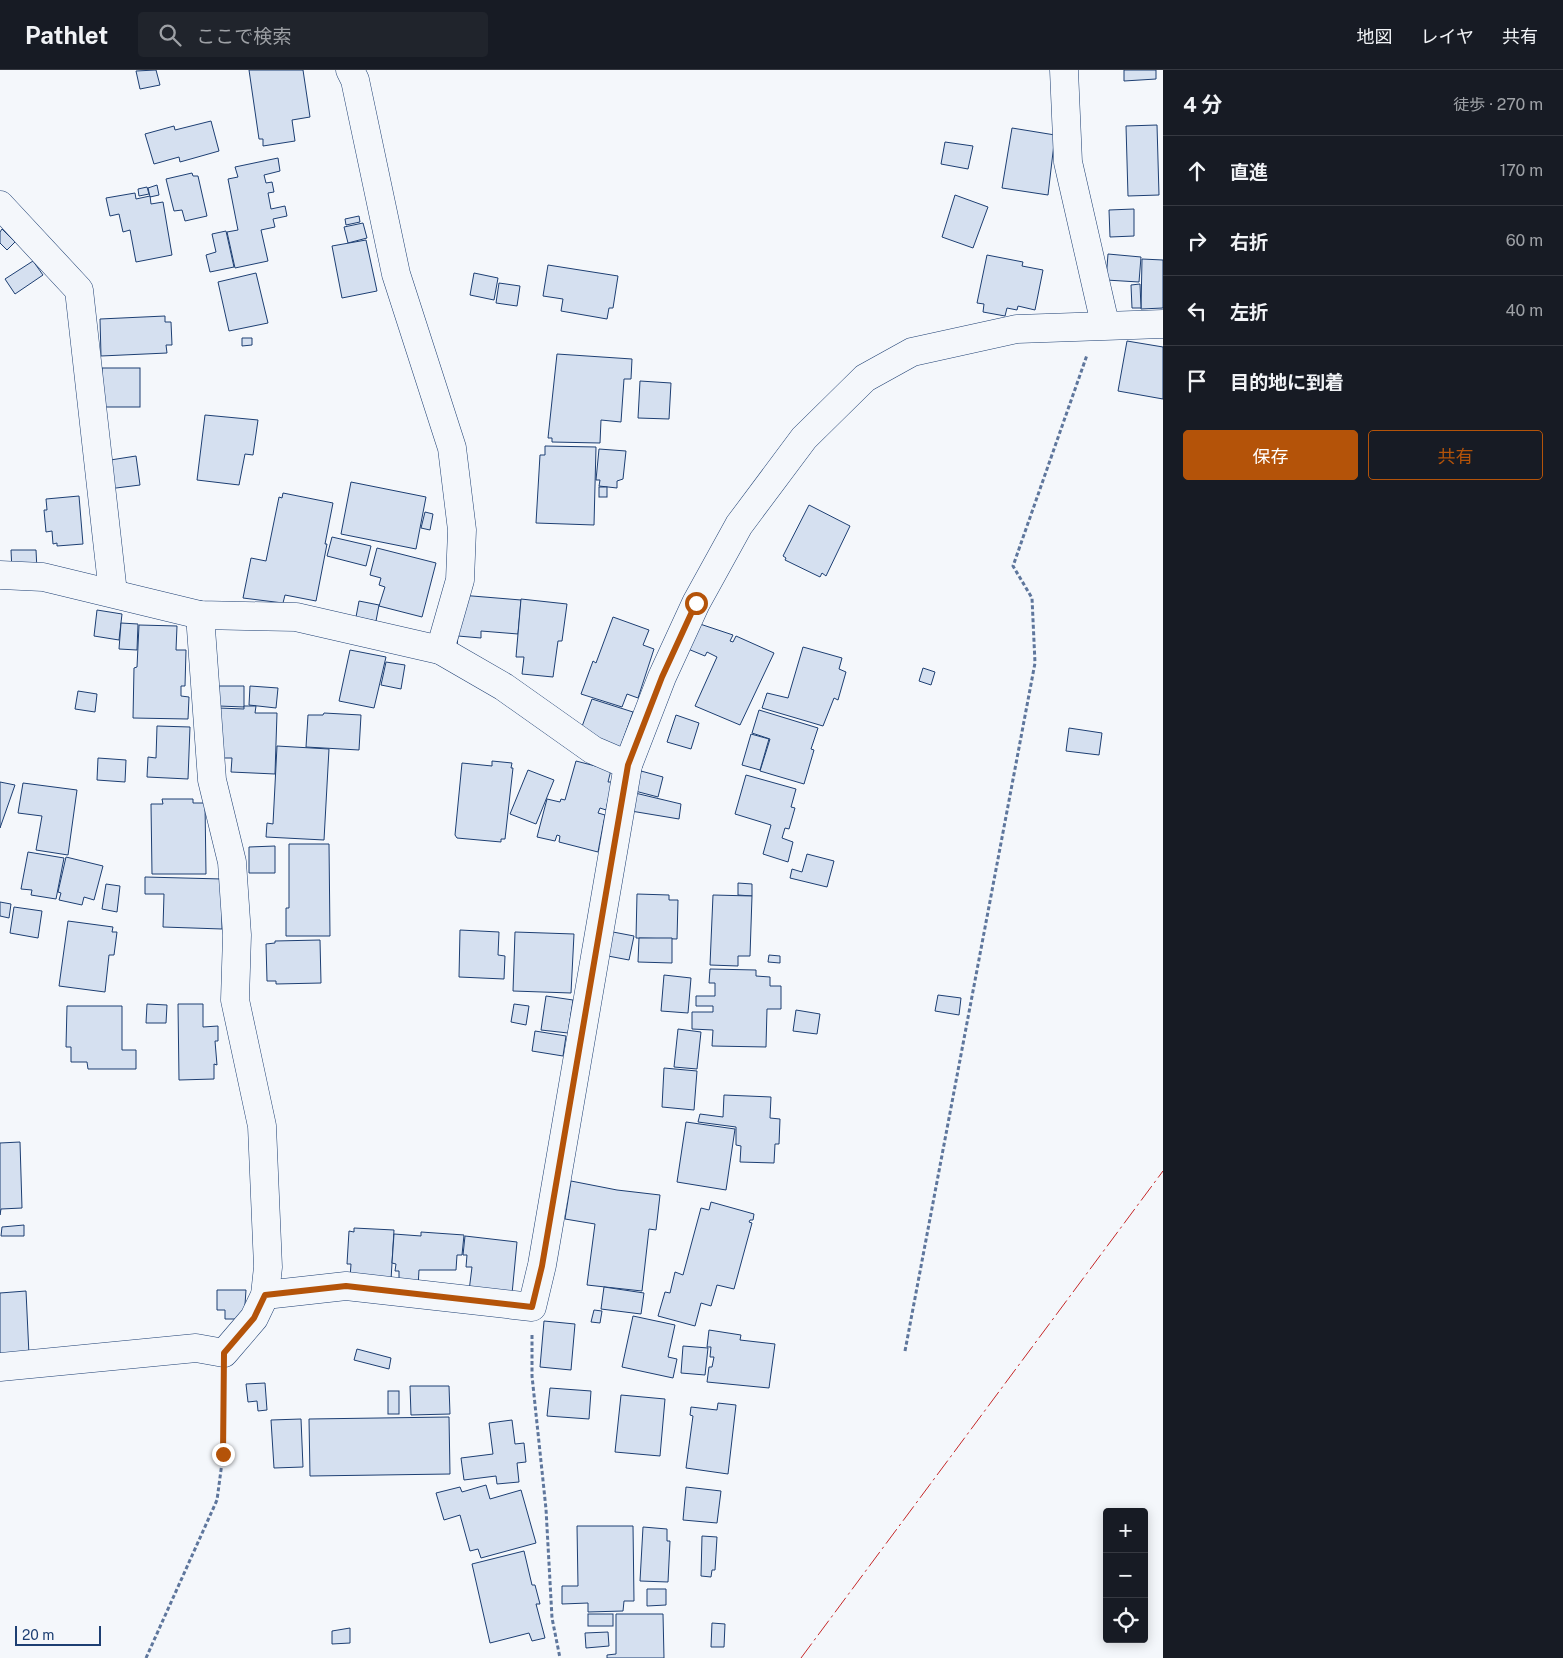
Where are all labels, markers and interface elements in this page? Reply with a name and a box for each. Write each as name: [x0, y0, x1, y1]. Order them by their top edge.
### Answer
search box: [138, 12, 488, 57]
text: Pathlet: [25, 21, 108, 49]
icon: search: [156, 21, 184, 49]
text: ここで検索: [196, 25, 291, 47]
text: 地図: [1357, 26, 1393, 47]
text: レイヤ: [1421, 26, 1474, 47]
text: 共有: [1502, 26, 1538, 47]
text: 4 分: [1183, 92, 1223, 117]
text: 徒歩 · 270 m: [1453, 95, 1543, 114]
icon: ahead: [1183, 157, 1211, 185]
text: 直進: [1230, 161, 1268, 183]
text: 170 m: [1500, 161, 1543, 180]
icon: right: [1183, 227, 1211, 255]
text: 右折: [1230, 231, 1268, 253]
text: 60 m: [1506, 231, 1543, 250]
icon: left: [1183, 297, 1211, 325]
text: 左折: [1230, 301, 1268, 323]
text: 40 m: [1505, 301, 1543, 320]
icon: arrive: [1183, 367, 1211, 395]
text: 目的地に到着: [1230, 371, 1344, 393]
button: 保存: [1183, 430, 1358, 480]
button: 共有: [1368, 430, 1543, 480]
route start: [685, 592, 708, 615]
route end: [212, 1443, 235, 1466]
map controls: [1103, 1508, 1148, 1643]
button: +: [1103, 1508, 1148, 1553]
button: −: [1103, 1553, 1148, 1598]
button: locate: [1103, 1598, 1148, 1643]
scale bar: [15, 1623, 101, 1646]
text: 20 m: [22, 1627, 54, 1643]

